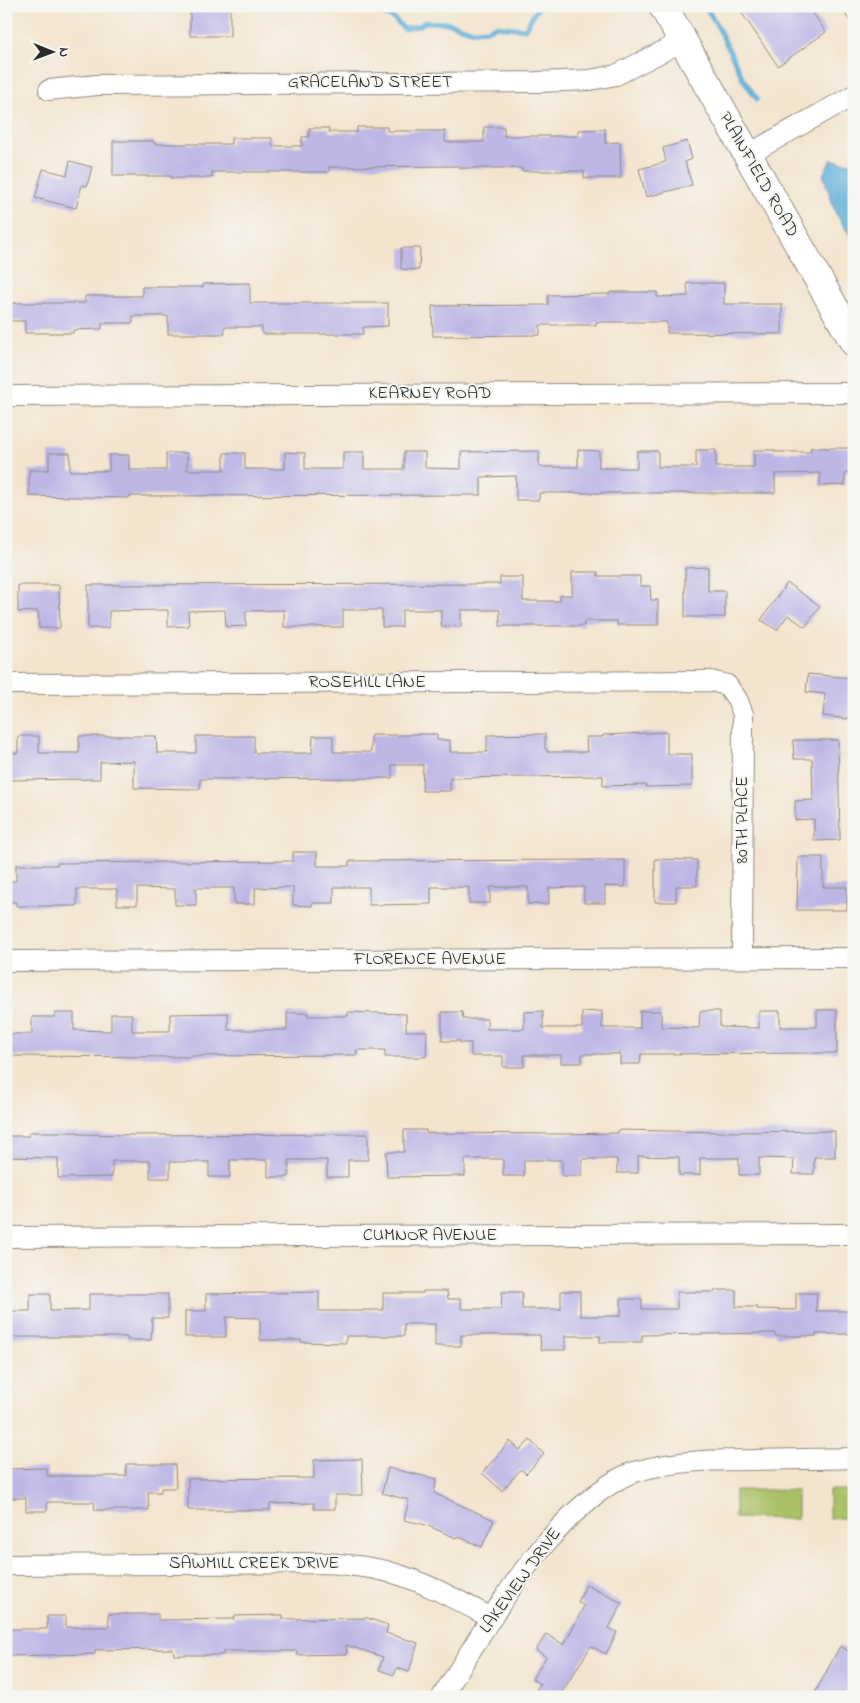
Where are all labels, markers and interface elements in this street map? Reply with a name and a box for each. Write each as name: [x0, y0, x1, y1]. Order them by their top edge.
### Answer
north arrow: [28, 28, 78, 78]
text: N: [53, 47, 74, 57]
street label: GRACELAND STREET: [288, 70, 452, 96]
street label: PLAINFIELD ROAD: [712, 107, 804, 243]
street label: KEARNEY ROAD: [369, 381, 491, 407]
street label: ROSEHILL LANE: [308, 670, 426, 696]
street label: 80TH PLACE: [730, 776, 756, 864]
street label: FLORENCE AVENUE: [353, 947, 506, 973]
street label: CUMNOR AVENUE: [363, 1223, 497, 1249]
street label: LAKEVIEW DRIVE: [474, 1523, 568, 1639]
street label: SAWMILL CREEK DRIVE: [169, 1551, 339, 1577]

